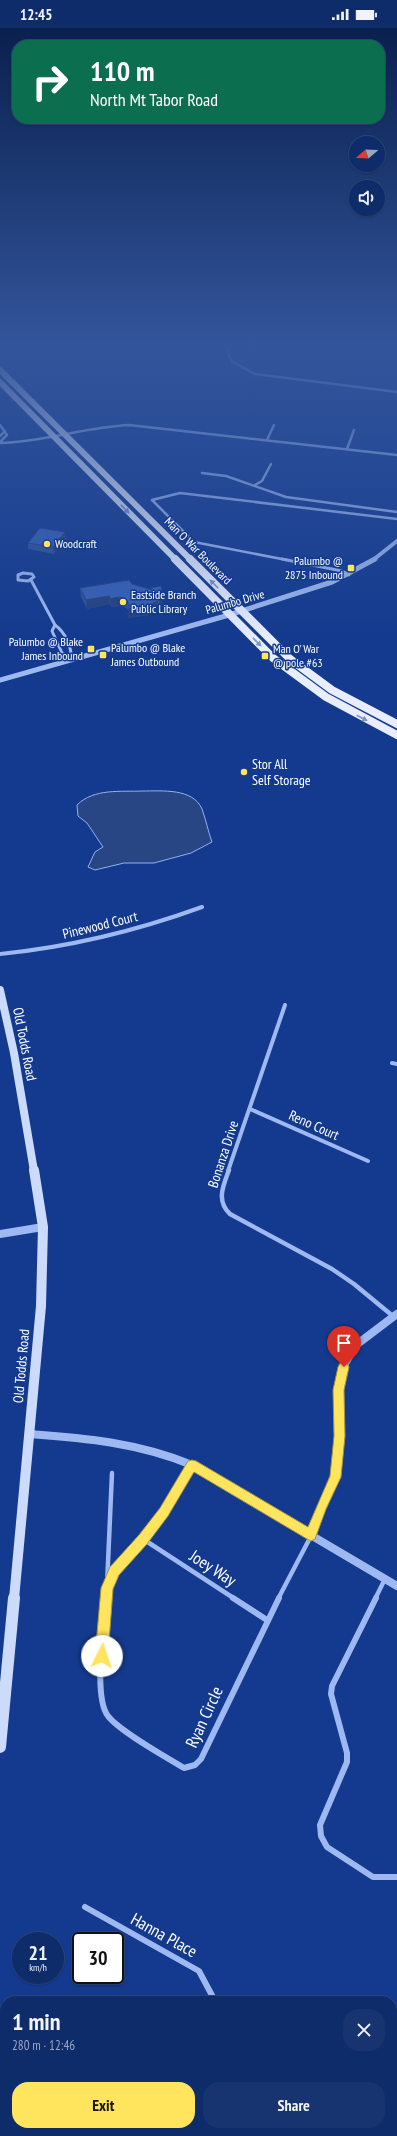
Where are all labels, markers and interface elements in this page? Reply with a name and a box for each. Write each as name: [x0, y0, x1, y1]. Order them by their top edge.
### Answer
text: 12:45: [20, 5, 52, 24]
text: 110 m: [90, 52, 154, 89]
icon: right: [24, 56, 76, 108]
text: North Mt Tabor Road: [90, 88, 218, 111]
north arrow: [349, 136, 385, 172]
map controls: [349, 136, 385, 216]
button: sound: [349, 180, 385, 216]
one-way arrow: [121, 504, 130, 514]
street label: Man O War Boulevard: [162, 514, 235, 587]
place label: Woodcraft: [55, 536, 97, 551]
marker: Woodcraft: [42, 539, 52, 549]
place label: Palumbo @ 2875 Inbound: [285, 553, 343, 582]
marker: Palumbo @ 2875 Inbound: [346, 563, 356, 573]
one-way arrow: [209, 579, 219, 589]
street label: Palumbo Drive: [204, 586, 266, 617]
place label: Eastside Branch Public Library: [131, 587, 196, 616]
marker: Eastside Branch Public Library: [118, 597, 128, 607]
place label: Palumbo @ Blake James Inbound: [9, 634, 83, 663]
one-way arrow: [252, 637, 262, 647]
place label: Palumbo @ Blake James Outbound: [110, 640, 185, 669]
place label: Man O' War @ pole #63: [273, 641, 323, 670]
marker: Palumbo @ Blake James Inbound: [86, 644, 96, 654]
marker: Palumbo @ Blake James Outbound: [98, 650, 108, 660]
marker: Man O' War @ pole #63: [260, 651, 270, 661]
one-way arrow: [356, 715, 368, 721]
place label: Stor All Self Storage: [252, 755, 311, 789]
marker: Stor All Self Storage: [239, 767, 249, 777]
street label: Pinewood Court: [61, 907, 139, 943]
street label: Old Todds Road: [9, 1006, 41, 1082]
street label: Reno Court: [286, 1106, 342, 1144]
street label: Bonanza Drive: [204, 1118, 242, 1190]
pin: [327, 1326, 361, 1367]
street label: Old Todds Road: [9, 1328, 33, 1404]
icon: arrive: [333, 1332, 355, 1354]
street label: Joey Way: [185, 1544, 241, 1592]
position arrow: [81, 1635, 123, 1677]
street label: Ryan Circle: [180, 1683, 228, 1751]
street label: Hanna Place: [127, 1908, 201, 1962]
speed limit sign: 30: [72, 1932, 124, 1984]
text: 21: [28, 1940, 48, 1966]
text: km/h: [29, 1961, 47, 1974]
text: 1 min: [12, 2006, 60, 2037]
button: close: [343, 2009, 385, 2051]
text: 280 m · 12:46: [12, 2037, 75, 2054]
button: Exit: [12, 2082, 195, 2128]
button: Share: [203, 2082, 385, 2128]

